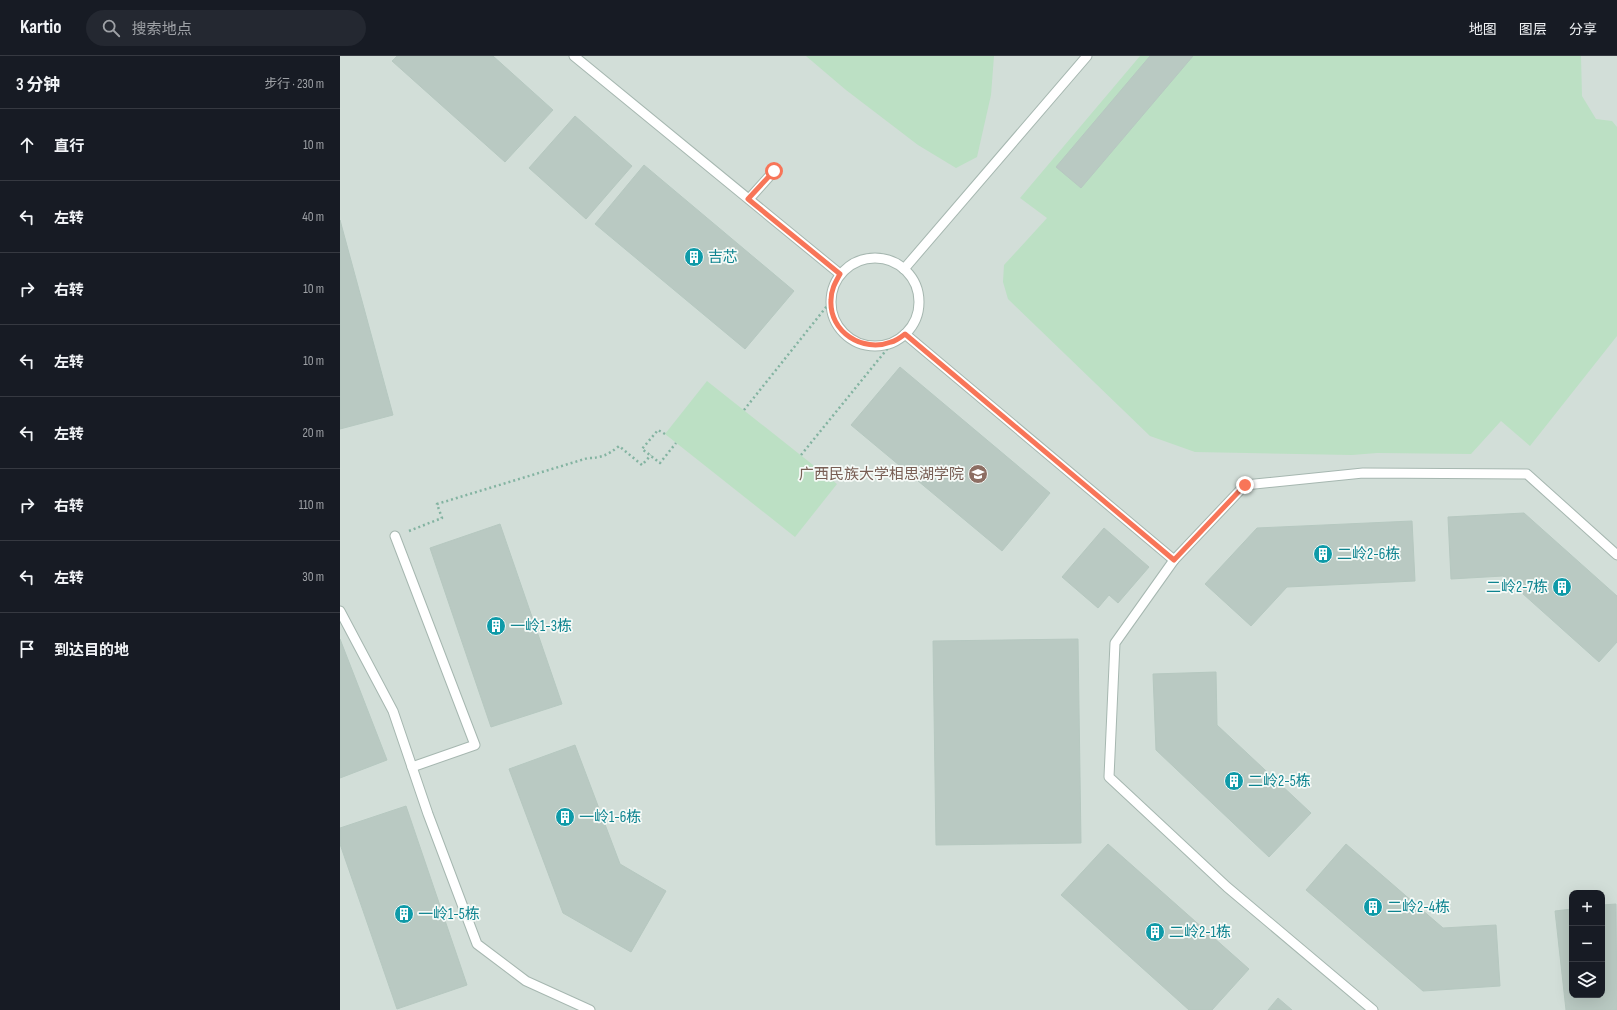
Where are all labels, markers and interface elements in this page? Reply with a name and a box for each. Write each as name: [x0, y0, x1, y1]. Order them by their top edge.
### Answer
search box: [86, 10, 366, 46]
text: Kartio: [20, 16, 62, 39]
icon: search: [100, 17, 122, 39]
text: 搜索地点: [132, 20, 192, 39]
text: 地图: [1469, 21, 1497, 38]
text: 图层: [1519, 21, 1547, 38]
text: 分享: [1569, 21, 1597, 38]
text: 3 分钟: [16, 75, 60, 95]
text: 步行 · 230 m: [264, 76, 324, 92]
icon: ahead: [16, 134, 38, 156]
text: 直行: [54, 137, 84, 156]
text: 10 m: [303, 137, 324, 153]
route start: [765, 162, 783, 180]
icon: left: [16, 206, 38, 228]
text: 左转: [54, 209, 84, 228]
text: 40 m: [302, 209, 324, 225]
building icon: 吉芯: [683, 246, 705, 268]
place label: 吉芯: [708, 248, 738, 267]
icon: right: [16, 278, 38, 300]
text: 右转: [54, 281, 84, 300]
text: 10 m: [303, 281, 324, 297]
icon: left: [16, 350, 38, 372]
text: 左转: [54, 353, 84, 372]
text: 10 m: [303, 353, 324, 369]
icon: left: [16, 422, 38, 444]
text: 左转: [54, 425, 84, 444]
text: 20 m: [302, 425, 324, 441]
school or university icon: 广西民族大学相思湖学院: [967, 463, 989, 485]
place label: 广西民族大学相思湖学院: [799, 465, 964, 484]
route end: [1236, 476, 1254, 494]
icon: right: [16, 494, 38, 516]
text: 右转: [54, 497, 84, 516]
text: 110 m: [299, 497, 324, 513]
building icon: 二岭2-6栋: [1312, 543, 1334, 565]
place label: 二岭2-6栋: [1337, 545, 1400, 564]
icon: left: [16, 566, 38, 588]
text: 左转: [54, 569, 84, 588]
text: 30 m: [302, 569, 324, 585]
building icon: 二岭2-7栋: [1551, 576, 1573, 598]
place label: 二岭2-7栋: [1486, 578, 1548, 597]
building icon: 一岭1-3栋: [485, 615, 507, 637]
place label: 一岭1-3栋: [510, 617, 572, 636]
icon: arrive: [16, 638, 38, 660]
text: 到达目的地: [54, 641, 129, 660]
building icon: 二岭2-5栋: [1223, 770, 1245, 792]
place label: 二岭2-5栋: [1248, 772, 1311, 791]
building icon: 一岭1-6栋: [554, 806, 576, 828]
place label: 一岭1-6栋: [579, 808, 641, 827]
map controls: [1569, 890, 1605, 998]
button: +: [1569, 890, 1605, 926]
building icon: 二岭2-4栋: [1362, 896, 1384, 918]
place label: 二岭2-4栋: [1387, 898, 1450, 917]
building icon: 一岭1-5栋: [393, 903, 415, 925]
place label: 一岭1-5栋: [418, 905, 480, 924]
building icon: 二岭2-1栋: [1144, 921, 1166, 943]
place label: 二岭2-1栋: [1169, 923, 1231, 942]
button: −: [1569, 926, 1605, 962]
button: layers: [1569, 962, 1605, 998]

